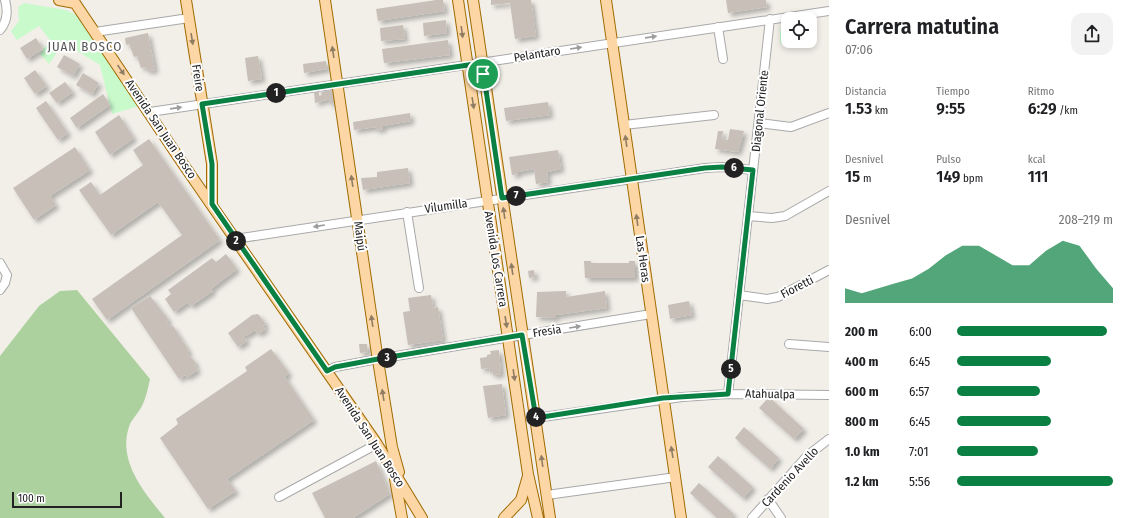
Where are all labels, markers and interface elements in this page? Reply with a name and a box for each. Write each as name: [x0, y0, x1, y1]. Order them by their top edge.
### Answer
map controls: [781, 12, 817, 48]
button: locate: [781, 12, 817, 48]
text: Carrera matutina: [845, 13, 999, 40]
button: share: [1071, 13, 1113, 55]
one-way arrow: [459, 26, 465, 38]
one-way arrow: [189, 32, 195, 45]
one-way arrow: [645, 34, 657, 40]
district label: JUAN BOSCO: [47, 39, 123, 54]
text: 07:06: [845, 42, 873, 57]
street label: Pelantaro: [513, 43, 561, 65]
one-way arrow: [570, 45, 582, 51]
one-way arrow: [330, 46, 336, 58]
pin: [466, 57, 500, 91]
street label: Freire: [189, 63, 207, 93]
icon: arrive: [472, 63, 494, 85]
one-way arrow: [117, 65, 125, 75]
street label: Diagonal Oriente: [749, 69, 771, 153]
street label: Avenida San Juan Bosco: [123, 77, 199, 181]
pin: 1: [266, 83, 286, 103]
text: Distancia: [845, 85, 886, 98]
text: Tiempo: [936, 85, 970, 98]
text: Ritmo: [1028, 85, 1054, 98]
text: 1: [274, 86, 278, 99]
one-way arrow: [470, 97, 476, 109]
text: 1.53: [845, 98, 872, 119]
text: 9:55: [936, 98, 965, 119]
text: 6:29: [1028, 98, 1057, 119]
text: km: [872, 104, 888, 117]
text: /km: [1057, 104, 1078, 117]
one-way arrow: [170, 105, 182, 111]
one-way arrow: [623, 134, 629, 147]
text: Desnivel: [845, 153, 883, 166]
text: Pulso: [936, 153, 961, 166]
text: kcal: [1028, 153, 1045, 166]
pin: 6: [724, 158, 744, 178]
text: 6: [731, 161, 737, 174]
text: 15: [845, 166, 860, 187]
text: 149: [936, 166, 960, 187]
text: 111: [1028, 166, 1048, 187]
text: m: [860, 172, 871, 185]
text: bpm: [960, 172, 983, 185]
one-way arrow: [349, 175, 355, 187]
pin: 7: [506, 186, 526, 206]
text: 7: [514, 189, 518, 202]
street label: Vilumilla: [424, 196, 468, 216]
one-way arrow: [501, 207, 507, 219]
street label: Avenida Los Carrera: [482, 210, 511, 308]
text: Desnivel: [845, 212, 890, 227]
text: 208–219 m: [1059, 212, 1113, 227]
one-way arrow: [634, 214, 640, 227]
street label: Maipú: [351, 220, 369, 252]
one-way arrow: [313, 223, 325, 229]
pin: 2: [226, 231, 246, 251]
text: 2: [233, 234, 239, 247]
street label: Las Heras: [633, 235, 653, 283]
one-way arrow: [509, 263, 515, 275]
street label: Fioretti: [778, 273, 816, 301]
one-way arrow: [369, 315, 375, 327]
one-way arrow: [503, 316, 509, 328]
street label: Fresia: [532, 322, 562, 340]
one-way arrow: [568, 324, 581, 330]
text: 200 m: [845, 324, 878, 339]
text: 6:00: [909, 324, 932, 339]
pin: 3: [377, 348, 397, 368]
text: 3: [384, 351, 390, 364]
text: 400 m: [845, 354, 879, 369]
text: 6:45: [909, 354, 930, 369]
pin: 5: [721, 359, 741, 379]
text: 5: [728, 362, 734, 375]
one-way arrow: [511, 369, 517, 382]
street label: Avenida San Juan Bosco: [332, 384, 408, 490]
text: 600 m: [845, 384, 879, 399]
text: 6:57: [909, 384, 929, 399]
street label: Atahualpa: [745, 387, 795, 401]
one-way arrow: [380, 389, 386, 401]
pin: 4: [526, 407, 546, 427]
text: 4: [533, 410, 539, 423]
text: 800 m: [845, 414, 879, 429]
text: 6:45: [909, 414, 930, 429]
street label: Cardenio Avello: [759, 444, 821, 510]
text: 1.0 km: [845, 444, 880, 459]
text: 7:01: [909, 444, 929, 459]
one-way arrow: [668, 446, 674, 458]
one-way arrow: [539, 455, 545, 467]
text: 1.2 km: [845, 474, 879, 489]
text: 5:56: [909, 474, 930, 489]
scale bar: [12, 490, 122, 509]
text: 100 m: [18, 492, 45, 505]

